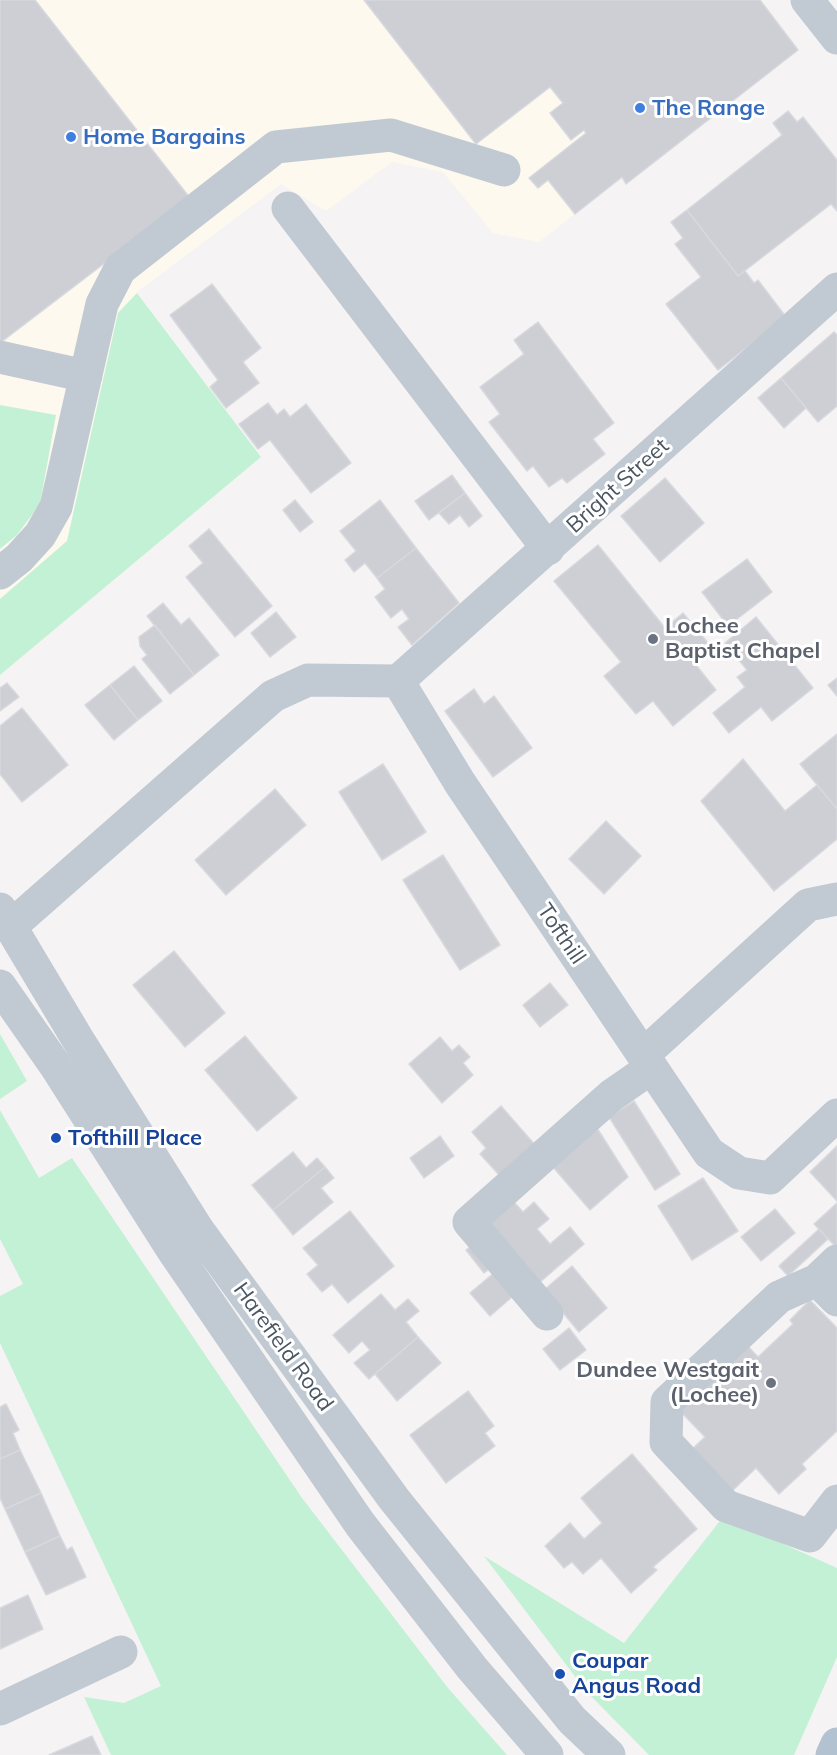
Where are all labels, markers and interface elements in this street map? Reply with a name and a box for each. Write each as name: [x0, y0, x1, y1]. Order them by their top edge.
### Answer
place label: The Range: [652, 95, 765, 121]
marker: The Range: [633, 101, 647, 115]
place label: Home Bargains: [83, 124, 246, 150]
marker: Home Bargains: [64, 130, 78, 144]
street label: Bright Street: [561, 433, 675, 539]
place label: Lochee Baptist Chapel: [665, 613, 820, 664]
marker: Lochee Baptist Chapel: [646, 632, 660, 646]
street label: Tofthill: [531, 899, 591, 969]
place label: Tofthill Place: [68, 1125, 202, 1151]
marker: Tofthill Place: [49, 1131, 63, 1145]
street label: Harefield Road: [227, 1278, 339, 1416]
place label: Dundee Westgait (Lochee): [576, 1357, 759, 1408]
marker: Dundee Westgait (Lochee): [764, 1376, 778, 1390]
place label: Coupar Angus Road: [572, 1648, 701, 1700]
marker: Coupar Angus Road: [553, 1667, 567, 1681]

